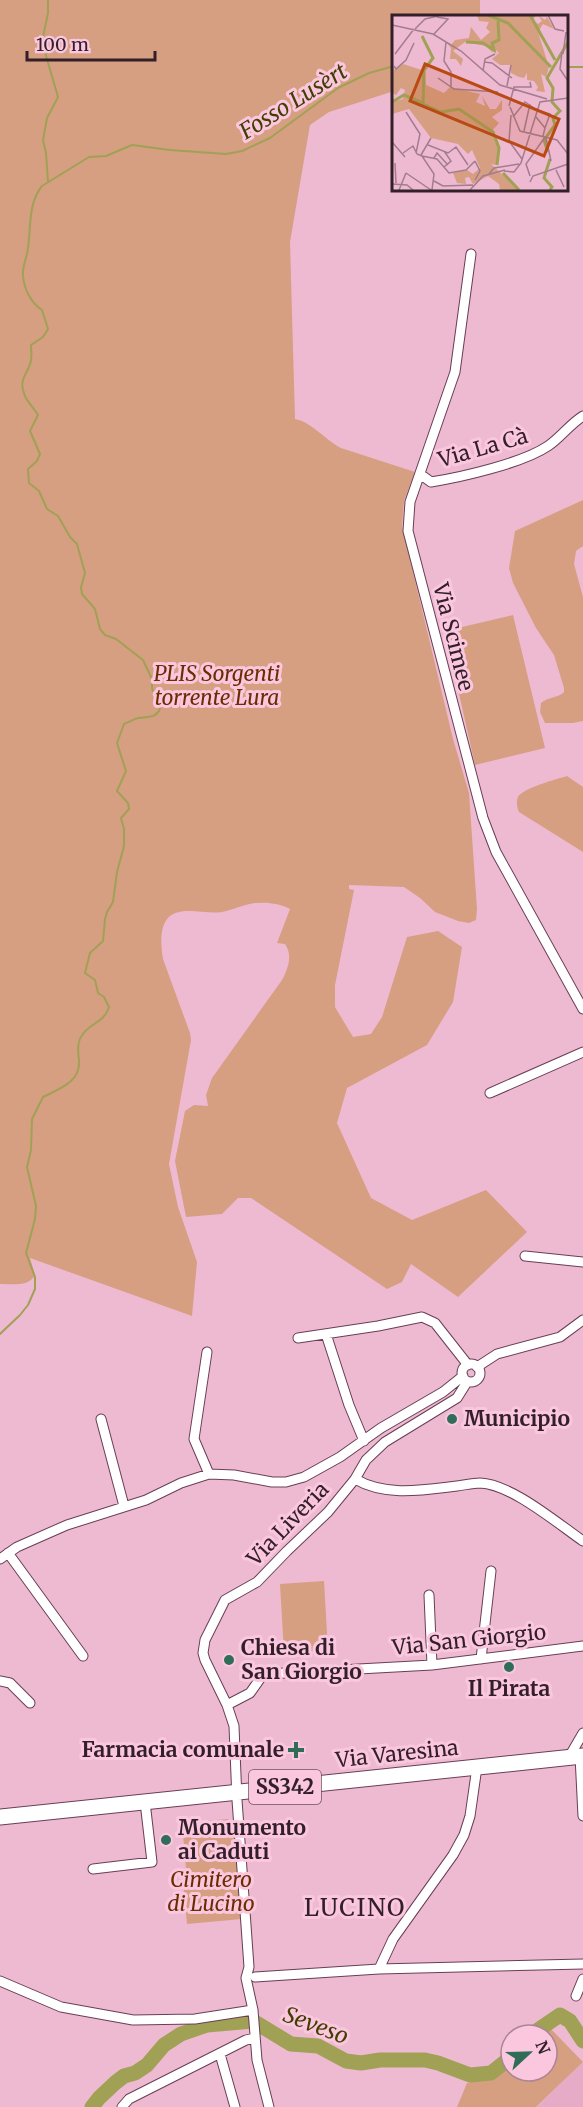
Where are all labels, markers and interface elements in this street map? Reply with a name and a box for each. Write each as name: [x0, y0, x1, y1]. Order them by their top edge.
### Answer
inset map: [392, 15, 568, 190]
scale bar: [27, 24, 154, 62]
text: 100 m: [36, 33, 89, 56]
water label: Fosso Lusèrt: [233, 57, 352, 146]
street label: Via La Cà: [434, 422, 531, 473]
street label: Via Scimee: [427, 579, 480, 694]
park label: PLIS Sorgenti torrente Lura: [154, 660, 280, 711]
place label: Municipio: [464, 1405, 570, 1432]
marker: Municipio: [445, 1412, 459, 1426]
street label: Via Liveria: [240, 1476, 334, 1572]
street label: Via San Giorgio: [390, 1618, 547, 1661]
place label: Chiesa di San Giorgio: [241, 1634, 362, 1685]
marker: Chiesa di San Giorgio: [222, 1653, 236, 1667]
marker: Il Pirata: [502, 1660, 516, 1674]
place label: Il Pirata: [468, 1675, 551, 1702]
street label: Via Varesina: [333, 1734, 460, 1773]
place label: Farmacia comunale: [81, 1736, 284, 1763]
marker: Farmacia comunale: [289, 1743, 303, 1757]
road number: SS342: [249, 1770, 321, 1804]
place label: Monumento ai Caduti: [178, 1814, 306, 1865]
marker: Monumento ai Caduti: [159, 1833, 173, 1847]
park label: Cimitero di Lucino: [167, 1866, 255, 1917]
district label: LUCINO: [304, 1892, 406, 1923]
water label: Seveso: [280, 2000, 352, 2050]
north arrow: [499, 2023, 559, 2083]
text: N: [531, 2038, 555, 2057]

